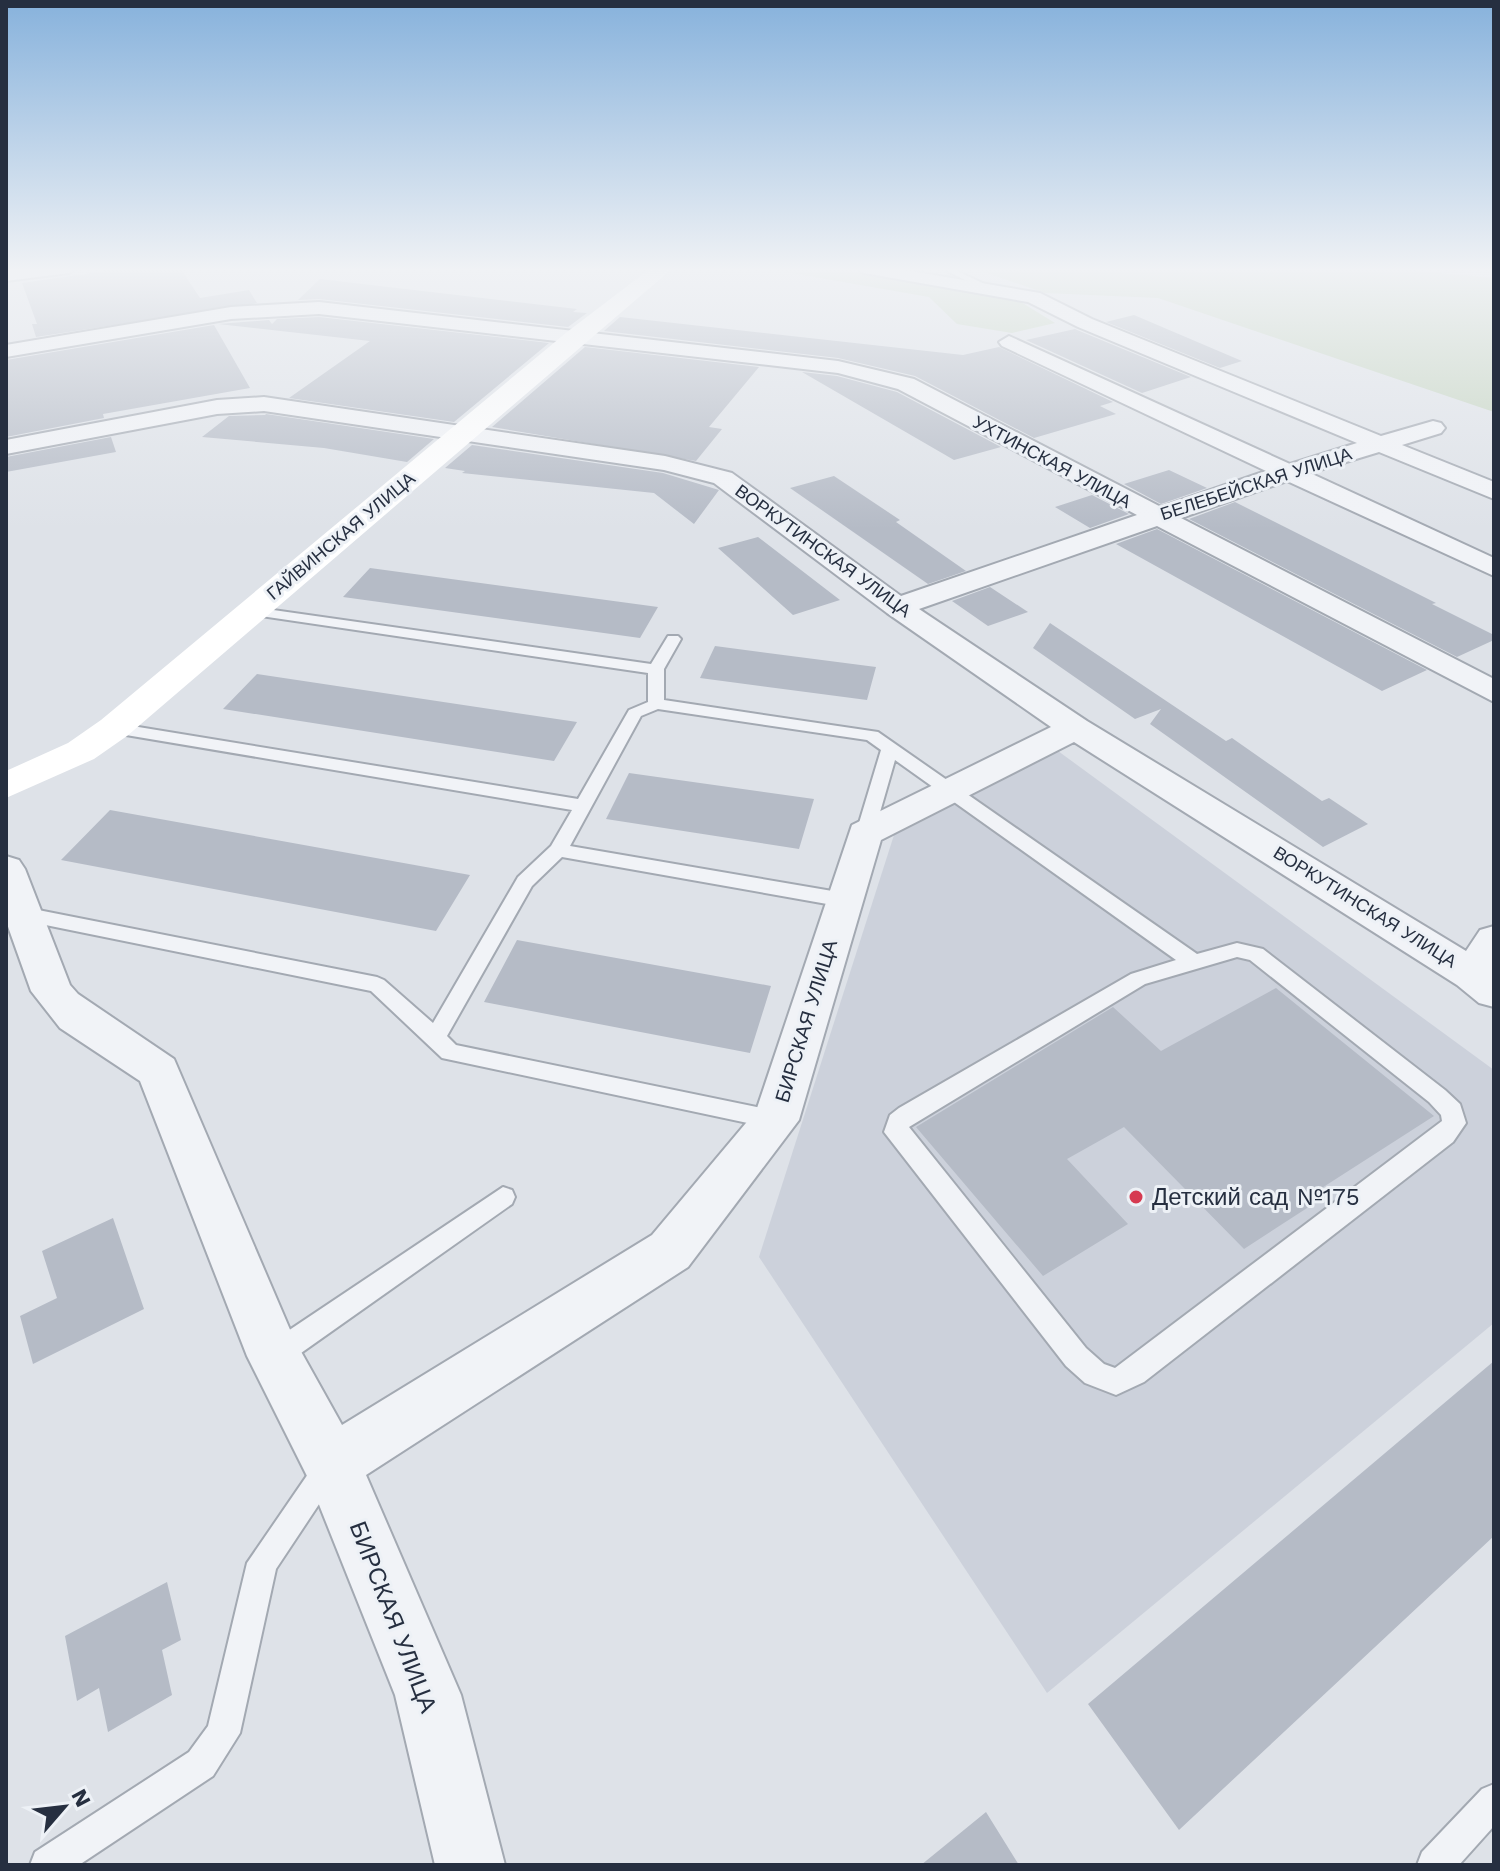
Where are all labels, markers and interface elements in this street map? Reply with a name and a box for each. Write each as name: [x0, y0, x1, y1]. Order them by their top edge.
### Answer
street label: УХТИНСКАЯ УЛИЦА: [970, 411, 1135, 512]
street label: БЕЛЕБЕЙСКАЯ УЛИЦА: [1158, 443, 1354, 524]
street label: ГАЙВИНСКАЯ УЛИЦА: [262, 467, 419, 604]
street label: ВОРКУТИНСКАЯ УЛИЦА: [731, 480, 915, 621]
street label: ВОРКУТИНСКАЯ УЛИЦА: [1270, 841, 1461, 972]
street label: БИРСКАЯ УЛИЦА: [770, 936, 842, 1105]
place label: Детский сад №175: [1152, 1183, 1360, 1211]
marker: Детский сад №175: [1127, 1188, 1145, 1206]
street label: БИРСКАЯ УЛИЦА: [344, 1517, 442, 1717]
north arrow: [24, 1767, 104, 1847]
text: N: [66, 1785, 96, 1811]

